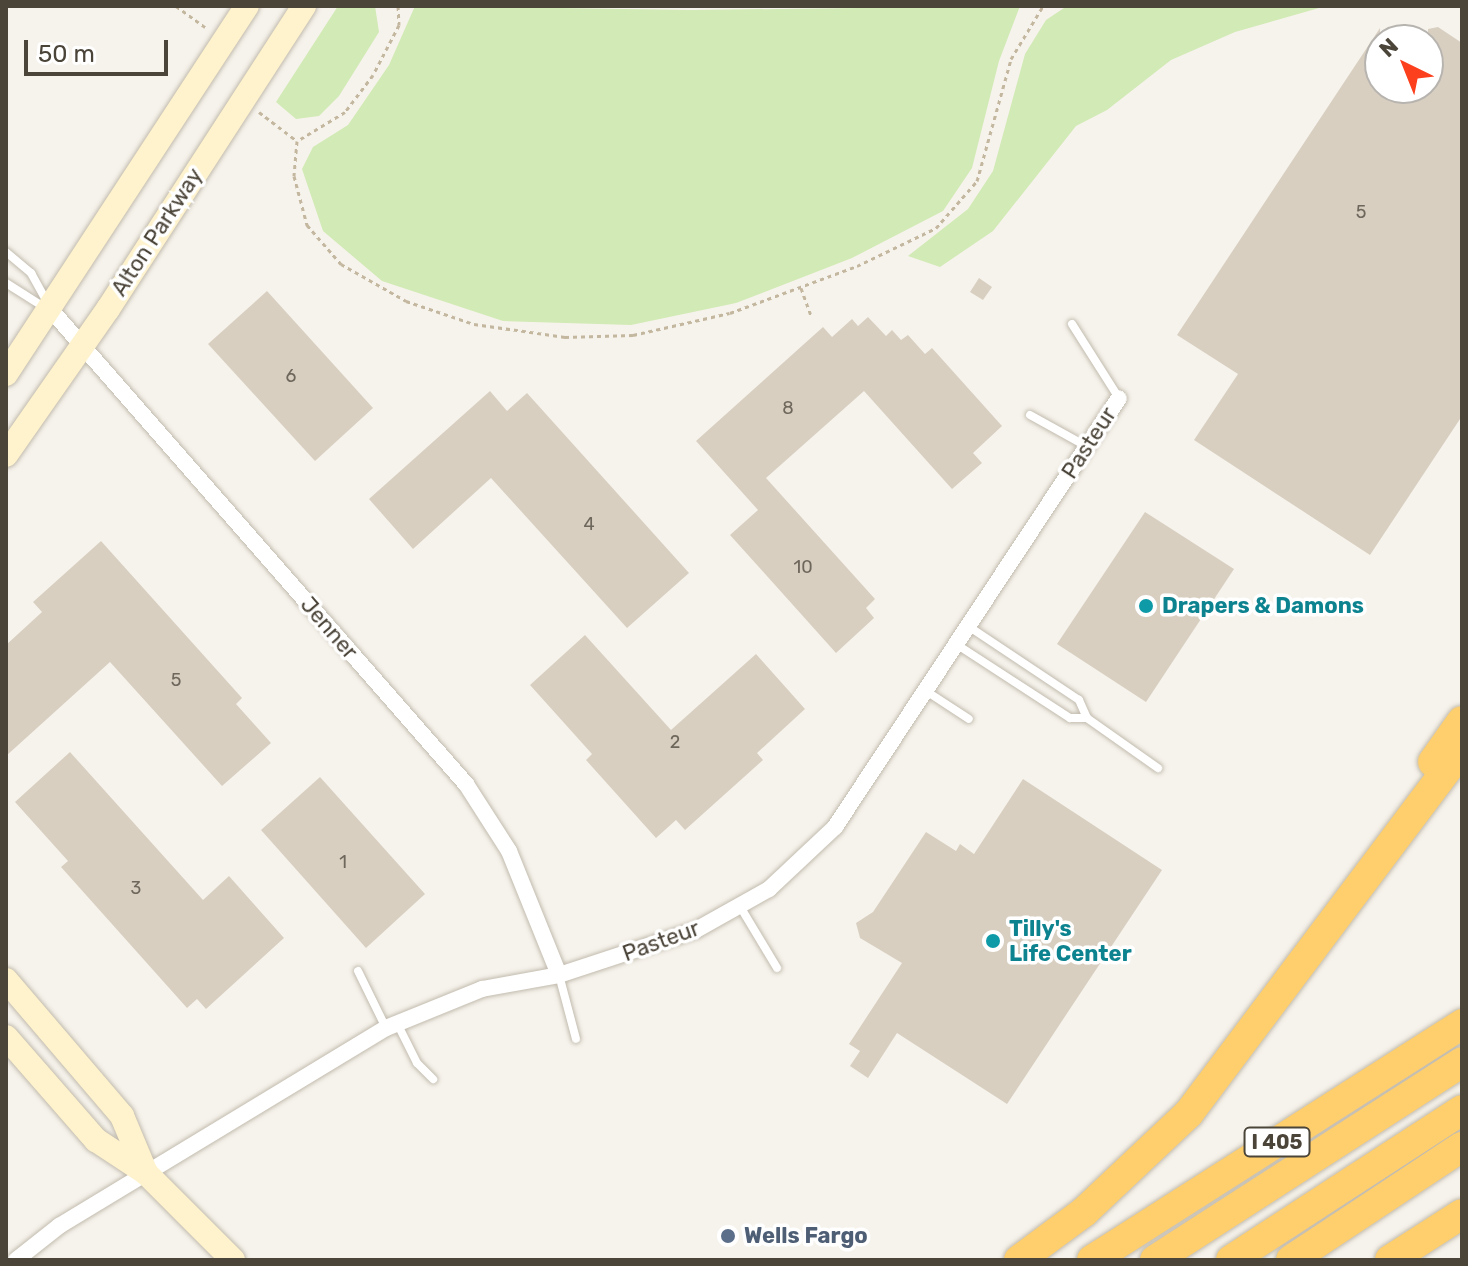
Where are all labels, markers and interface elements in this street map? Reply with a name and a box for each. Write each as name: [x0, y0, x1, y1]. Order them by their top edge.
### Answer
scale bar: [28, 24, 172, 74]
north arrow: [1364, 24, 1444, 104]
text: N: [1374, 32, 1404, 63]
text: 50 m: [38, 40, 95, 68]
street label: Alton Parkway: [106, 163, 208, 301]
house number: 5: [1356, 201, 1366, 223]
house number: 6: [286, 365, 296, 387]
house number: 8: [782, 397, 794, 419]
street label: Pasteur: [1056, 402, 1122, 484]
house number: 4: [583, 513, 595, 535]
house number: 10: [793, 556, 813, 578]
street label: Jenner: [295, 592, 363, 664]
place label: Drapers & Damons: [1162, 593, 1364, 619]
marker: Drapers & Damons: [1137, 597, 1155, 615]
house number: 5: [171, 669, 181, 691]
house number: 2: [670, 731, 680, 753]
house number: 1: [339, 851, 347, 873]
house number: 3: [131, 877, 141, 899]
street label: Pasteur: [619, 915, 703, 967]
place label: Tilly's Life Center: [1009, 915, 1132, 966]
marker: Tilly's Life Center: [984, 932, 1002, 950]
road number: I 405: [1243, 1126, 1311, 1158]
place label: Wells Fargo: [744, 1223, 868, 1249]
marker: Wells Fargo: [719, 1227, 737, 1245]

